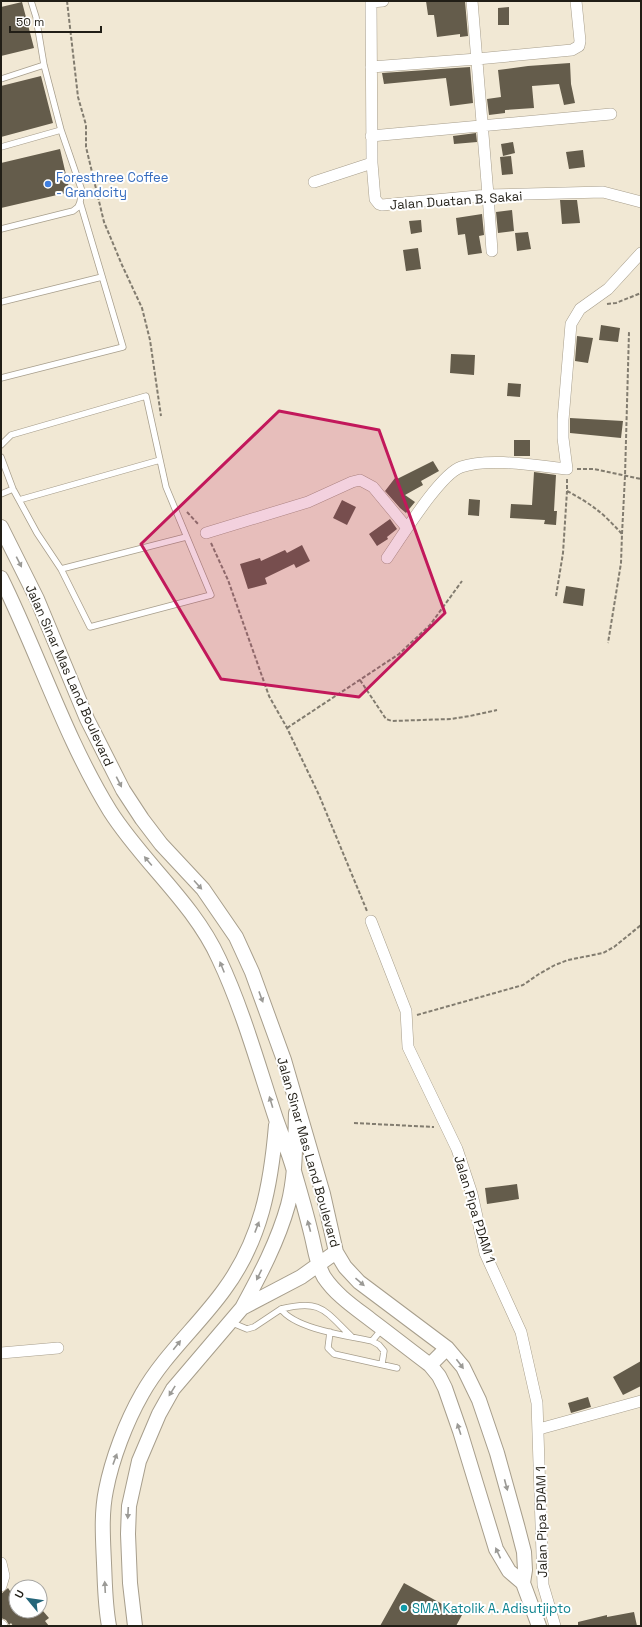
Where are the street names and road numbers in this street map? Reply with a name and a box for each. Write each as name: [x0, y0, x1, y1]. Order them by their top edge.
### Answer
street label: Jalan Duatan B. Sakai: [389, 187, 523, 214]
street label: Jalan Sinar Mas Land Boulevard: [22, 582, 117, 769]
street label: Jalan Sinar Mas Land Boulevard: [273, 1055, 344, 1249]
street label: Jalan Pipa PDAM 1: [450, 1153, 499, 1265]
street label: Jalan Pipa PDAM 1: [532, 1466, 551, 1578]

